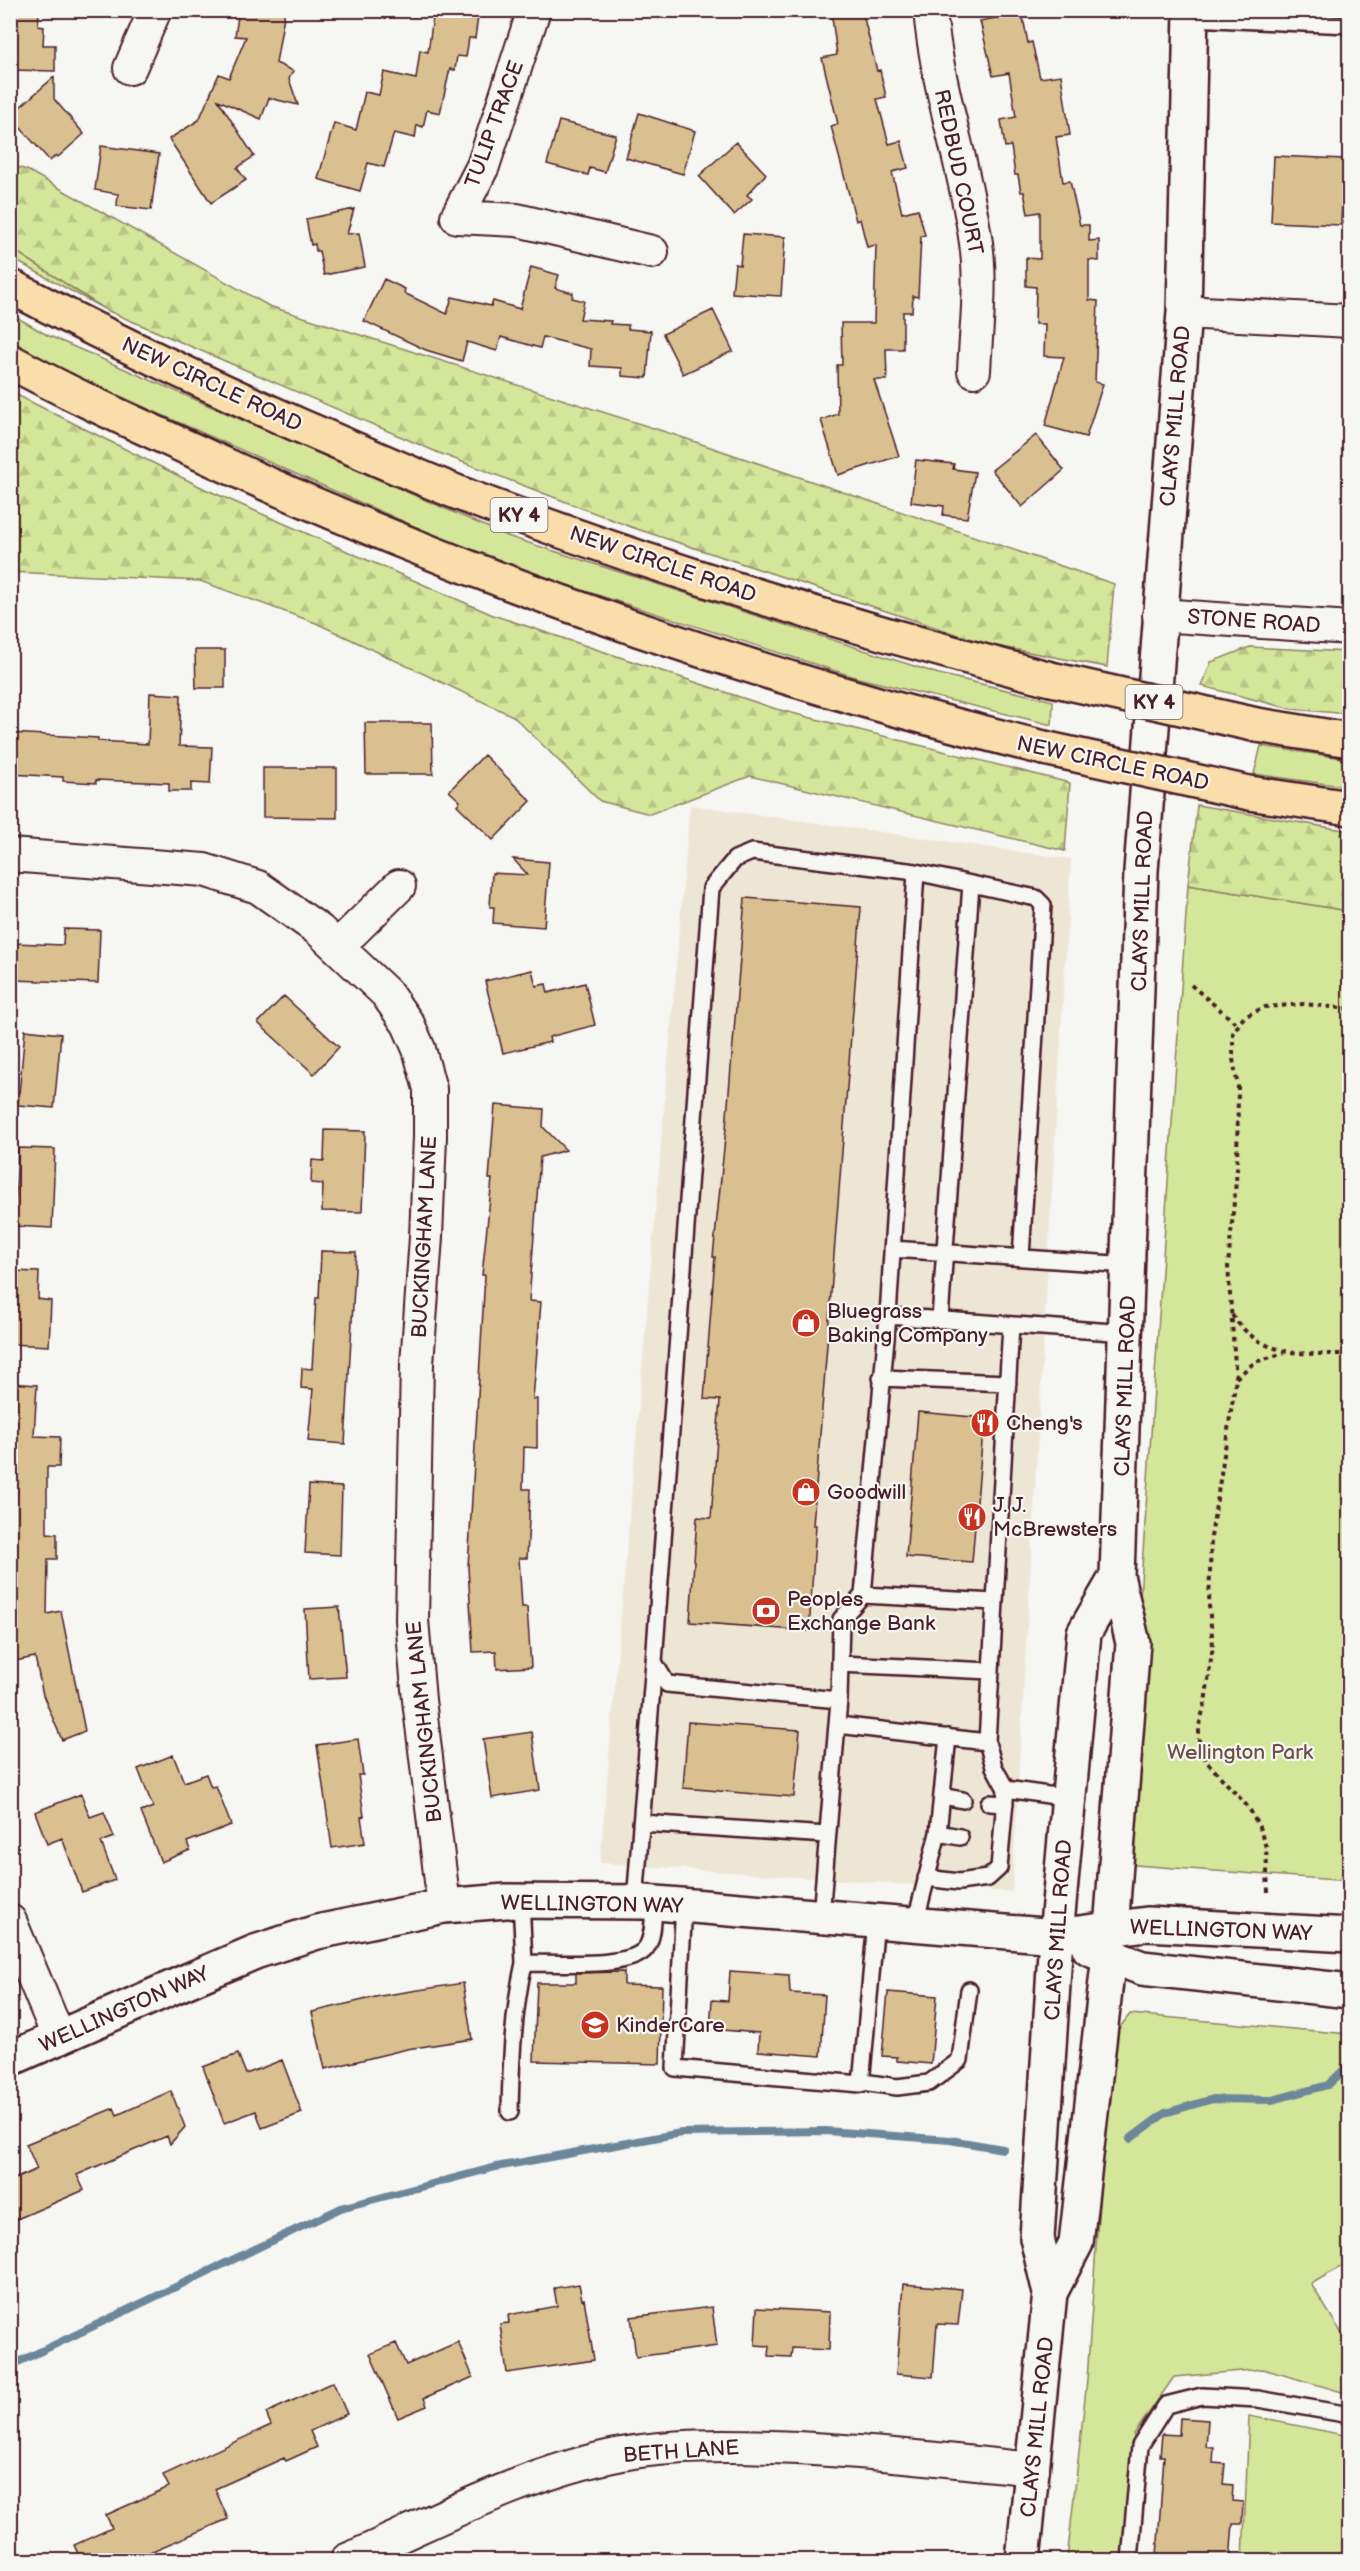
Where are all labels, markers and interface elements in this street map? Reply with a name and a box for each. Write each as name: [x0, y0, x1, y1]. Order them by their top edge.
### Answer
street label: TULIP TRACE: [460, 57, 529, 191]
street label: REDBUD COURT: [929, 87, 988, 258]
street label: CLAYS MILL ROAD: [1155, 325, 1196, 507]
street label: NEW CIRCLE ROAD: [118, 332, 306, 437]
road number: KY 4: [490, 498, 548, 532]
street label: NEW CIRCLE ROAD: [566, 521, 759, 608]
street label: STONE ROAD: [1187, 604, 1321, 639]
road number: KY 4: [1126, 685, 1182, 719]
street label: NEW CIRCLE ROAD: [1015, 731, 1211, 796]
street label: CLAYS MILL ROAD: [1127, 810, 1158, 992]
street label: BUCKINGHAM LANE: [407, 1135, 442, 1339]
street label: CLAYS MILL ROAD: [1110, 1295, 1141, 1477]
place label: Bluegrass Baking Company: [827, 1299, 988, 1348]
shop icon: Bluegrass Baking Company: [790, 1307, 822, 1339]
restaurant icon: Cheng's: [969, 1407, 1001, 1439]
place label: Cheng's: [1006, 1411, 1083, 1436]
shop icon: Goodwill: [790, 1476, 822, 1508]
place label: Goodwill: [827, 1480, 906, 1505]
place label: J. J. McBrewsters: [993, 1493, 1117, 1542]
restaurant icon: J. J. McBrewsters: [956, 1501, 988, 1533]
place label: Peoples Exchange Bank: [787, 1587, 936, 1636]
bank icon: Peoples Exchange Bank: [750, 1595, 782, 1627]
street label: BUCKINGHAM LANE: [401, 1620, 448, 1824]
park label: Wellington Park: [1167, 1740, 1314, 1765]
street label: CLAYS MILL ROAD: [1040, 1839, 1077, 2021]
street label: WELLINGTON WAY: [500, 1890, 684, 1919]
street label: WELLINGTON WAY: [1129, 1915, 1314, 1946]
street label: WELLINGTON WAY: [36, 1961, 213, 2058]
school or university icon: KinderCare: [579, 2009, 611, 2041]
place label: KinderCare: [616, 2013, 725, 2038]
street label: CLAYS MILL ROAD: [1016, 2336, 1059, 2519]
street label: BETH LANE: [622, 2435, 740, 2468]

